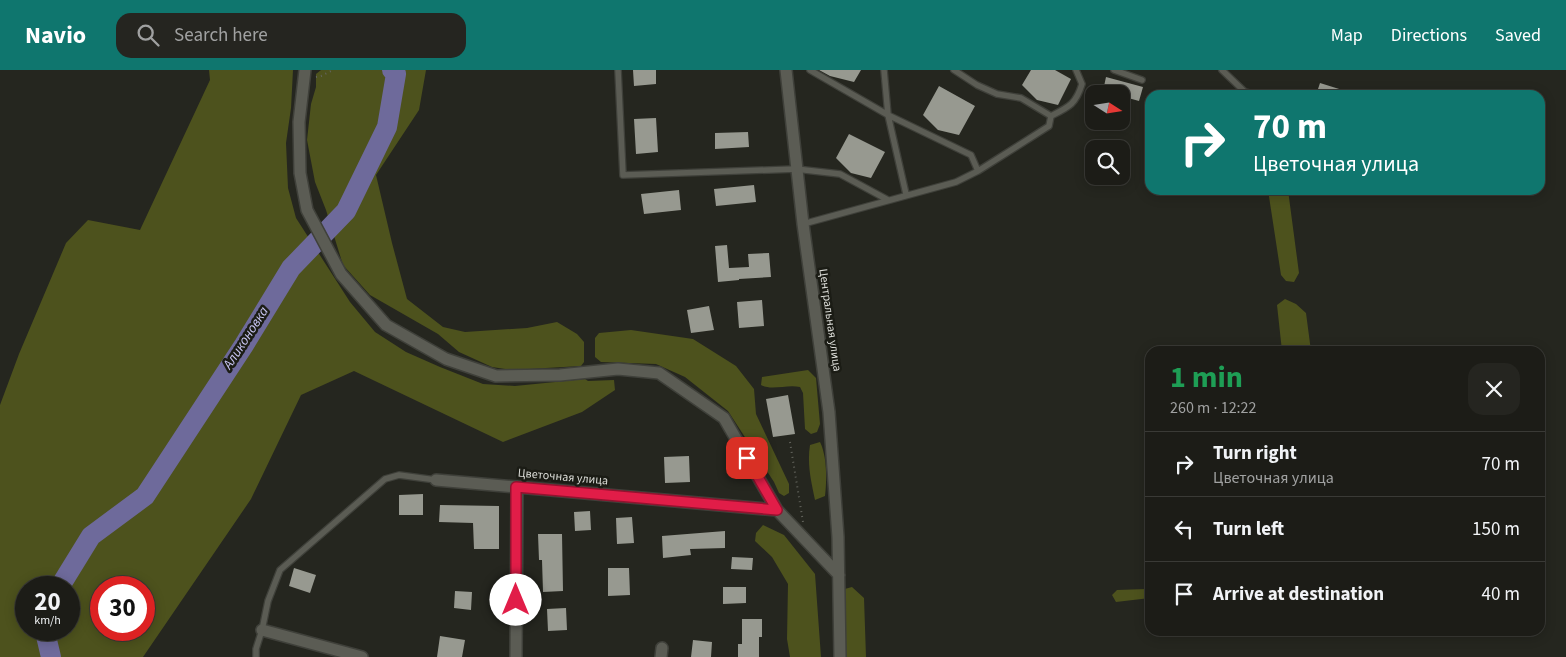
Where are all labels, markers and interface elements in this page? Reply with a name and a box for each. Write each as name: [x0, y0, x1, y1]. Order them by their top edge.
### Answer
search box: [116, 13, 466, 58]
text: Navio: [25, 18, 86, 53]
icon: search: [134, 21, 162, 49]
text: Search here: [174, 22, 268, 49]
text: Map: [1331, 23, 1363, 48]
text: Directions: [1391, 23, 1467, 48]
text: Saved: [1495, 23, 1541, 48]
north arrow: [1085, 85, 1130, 130]
map controls: [1085, 85, 1130, 185]
text: 70 m: [1253, 102, 1327, 152]
icon: right: [1170, 110, 1235, 175]
button: search: [1085, 140, 1130, 185]
text: Цветочная улица: [1253, 148, 1419, 180]
street label: Центральная улица: [814, 267, 846, 373]
water label: Аликоновка: [218, 302, 274, 374]
text: 1 min: [1170, 356, 1243, 399]
button: close: [1468, 363, 1520, 415]
text: 260 m · 12:22: [1170, 397, 1257, 419]
pin: [726, 437, 768, 479]
text: Turn right: [1213, 440, 1297, 467]
icon: arrive: [733, 444, 761, 472]
icon: right: [1170, 450, 1198, 478]
text: 70 m: [1482, 451, 1520, 478]
street label: Цветочная улица: [517, 465, 609, 489]
text: Цветочная улица: [1213, 467, 1334, 489]
icon: left: [1170, 515, 1198, 543]
text: Turn left: [1213, 516, 1284, 543]
text: 150 m: [1472, 516, 1520, 543]
position arrow: [489, 573, 541, 625]
speed limit sign: 30: [90, 576, 155, 641]
icon: arrive: [1170, 580, 1198, 608]
text: Arrive at destination: [1213, 581, 1384, 608]
text: 40 m: [1482, 581, 1520, 608]
text: 20: [34, 584, 61, 620]
text: km/h: [34, 612, 61, 629]

